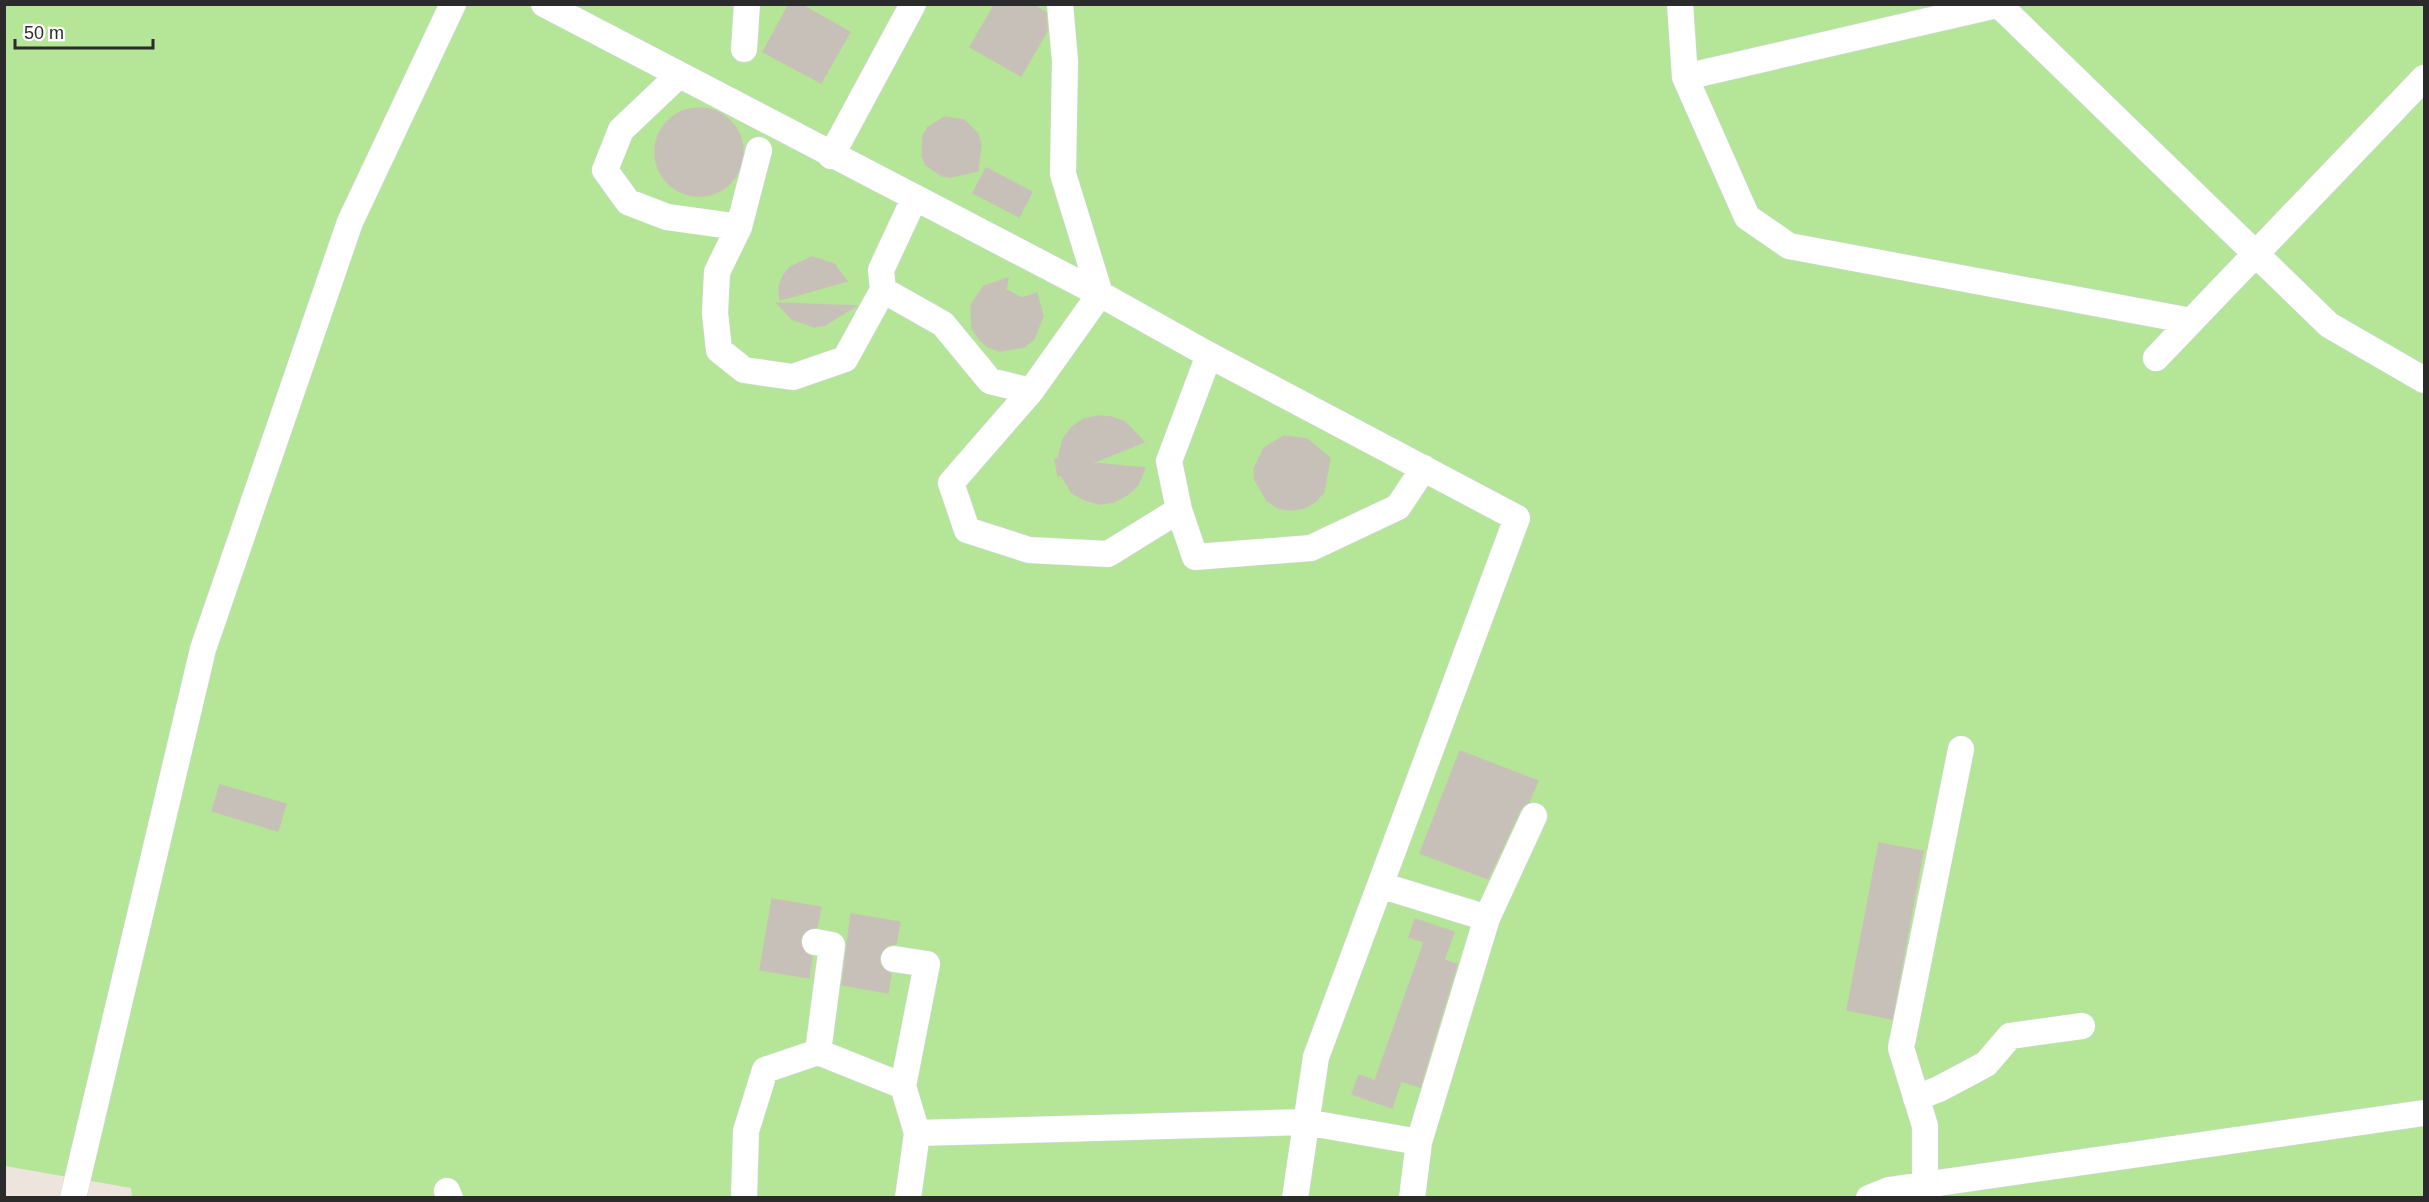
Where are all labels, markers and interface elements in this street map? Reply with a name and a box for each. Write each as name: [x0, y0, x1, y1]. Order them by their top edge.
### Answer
scale bar: [15, 12, 153, 50]
text: 50 m: [24, 23, 64, 43]

